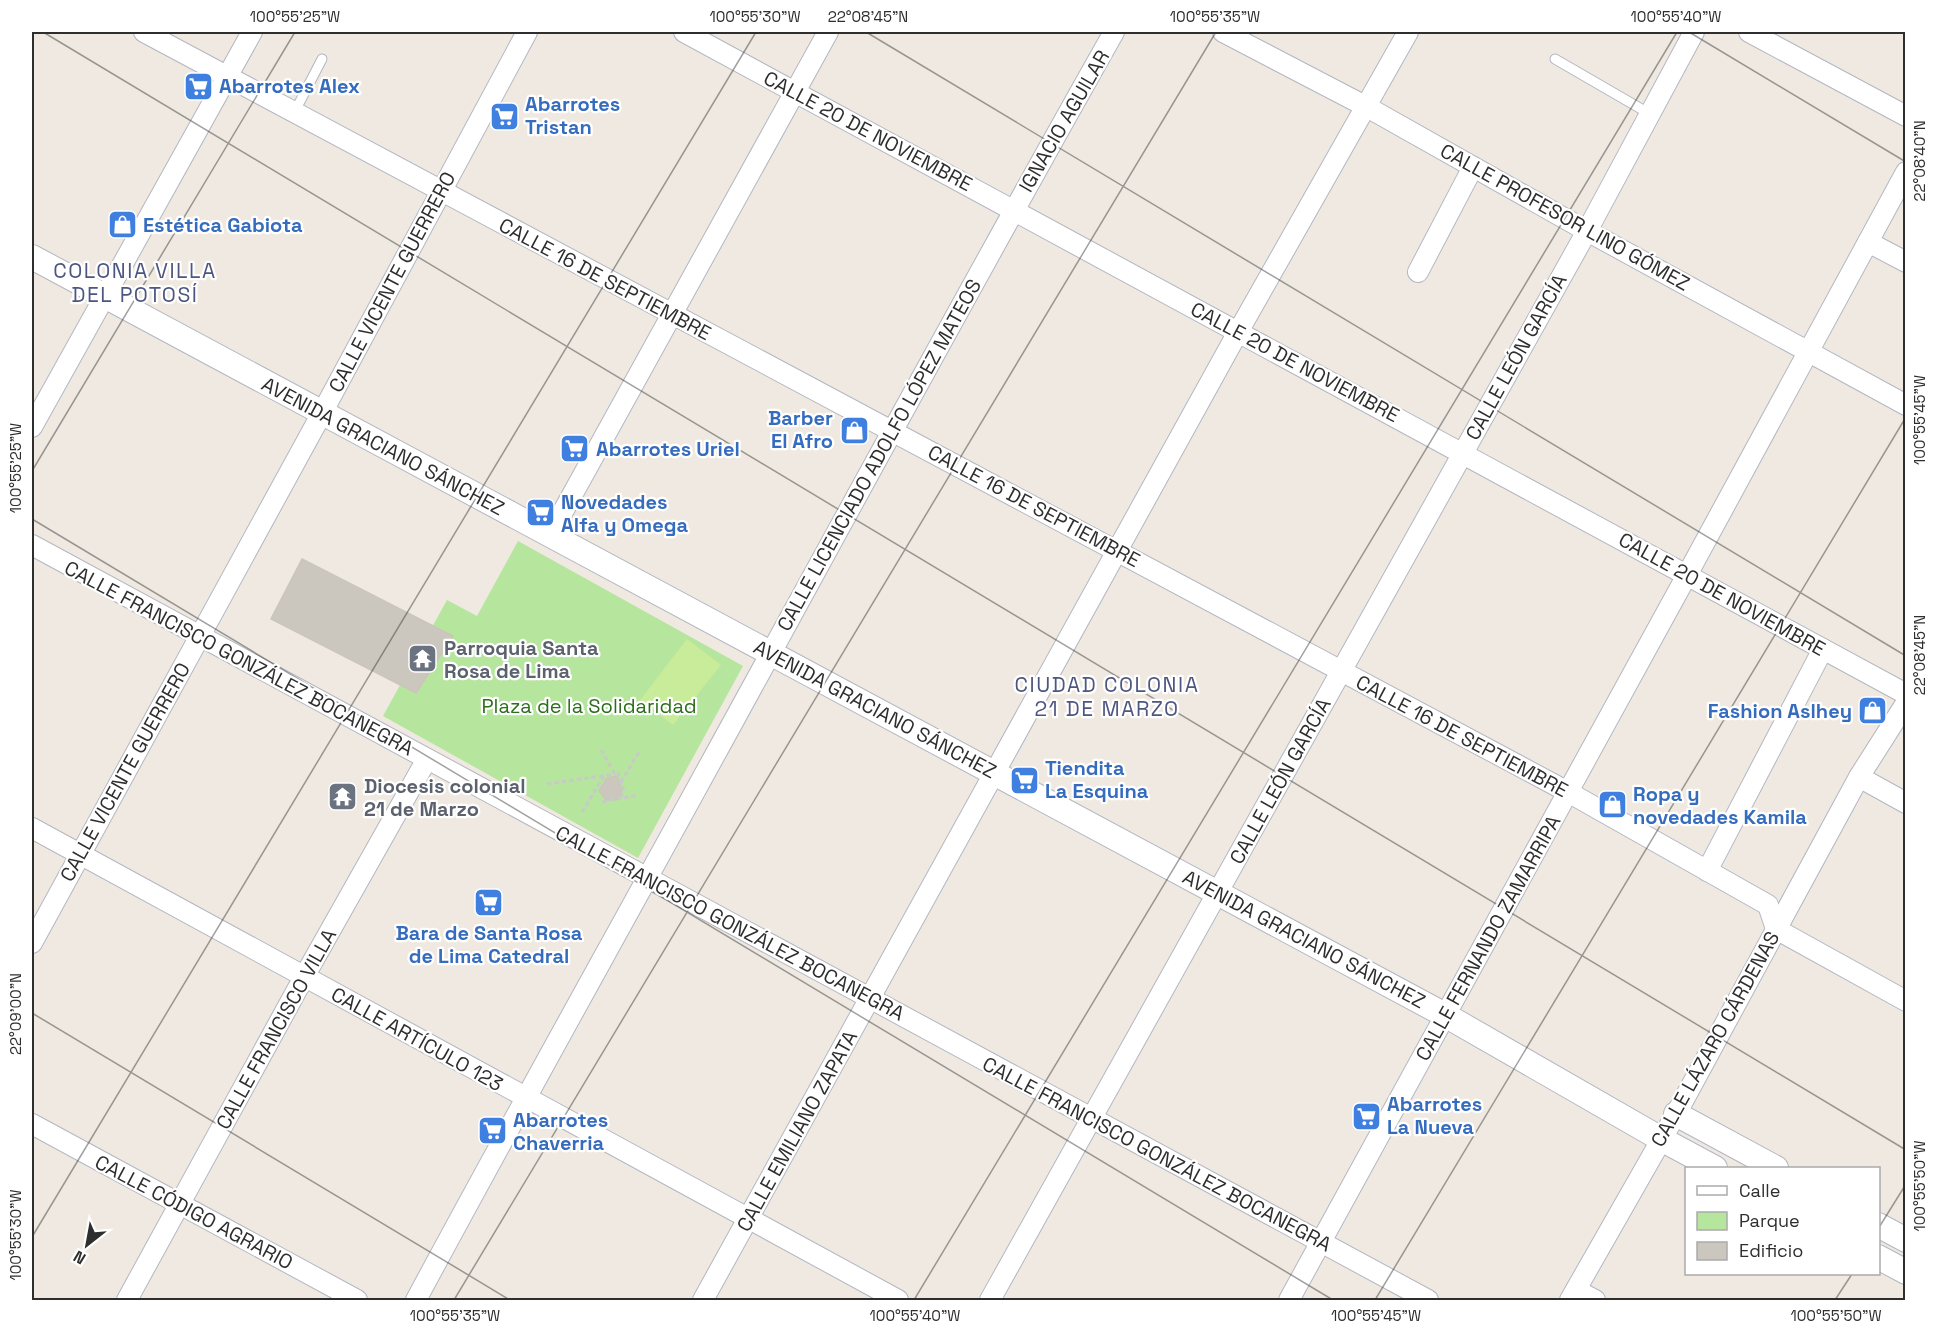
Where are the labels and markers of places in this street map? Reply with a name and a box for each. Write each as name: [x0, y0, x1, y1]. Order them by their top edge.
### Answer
supermarket icon: Abarrotes Alex: [182, 70, 214, 102]
place label: Abarrotes Alex: [219, 73, 360, 99]
place label: Abarrotes Tristan: [525, 91, 620, 140]
supermarket icon: Abarrotes Tristan: [488, 100, 520, 132]
shop icon: Estética Gabiota: [106, 209, 138, 241]
place label: Estética Gabiota: [143, 212, 303, 238]
place label: Barber El Afro: [768, 405, 833, 454]
shop icon: Barber El Afro: [838, 414, 870, 446]
supermarket icon: Abarrotes Uriel: [559, 433, 591, 465]
place label: Abarrotes Uriel: [596, 436, 740, 462]
place label: Novedades Alfa y Omega: [561, 489, 688, 538]
supermarket icon: Novedades Alfa y Omega: [524, 497, 556, 529]
place label: Parroquia Santa Rosa de Lima: [444, 635, 599, 684]
temple icon: Parroquia Santa Rosa de Lima: [407, 643, 439, 675]
shop icon: Fashion Aslhey: [1857, 695, 1889, 727]
place label: Fashion Aslhey: [1708, 698, 1852, 724]
place label: Tiendita La Esquina: [1045, 755, 1149, 804]
supermarket icon: Tiendita La Esquina: [1008, 764, 1040, 796]
place label: Diocesis colonial 21 de Marzo: [364, 773, 526, 822]
temple icon: Diocesis colonial 21 de Marzo: [327, 781, 359, 813]
place label: Ropa y novedades Kamila: [1633, 781, 1807, 830]
shop icon: Ropa y novedades Kamila: [1596, 789, 1628, 821]
supermarket icon: Bara de Santa Rosa de Lima Catedral: [473, 886, 505, 918]
place label: Bara de Santa Rosa de Lima Catedral: [396, 920, 583, 969]
place label: Abarrotes La Nueva: [1387, 1091, 1482, 1140]
supermarket icon: Abarrotes La Nueva: [1350, 1100, 1382, 1132]
place label: Abarrotes Chaverria: [513, 1107, 608, 1156]
supermarket icon: Abarrotes Chaverria: [476, 1115, 508, 1147]

